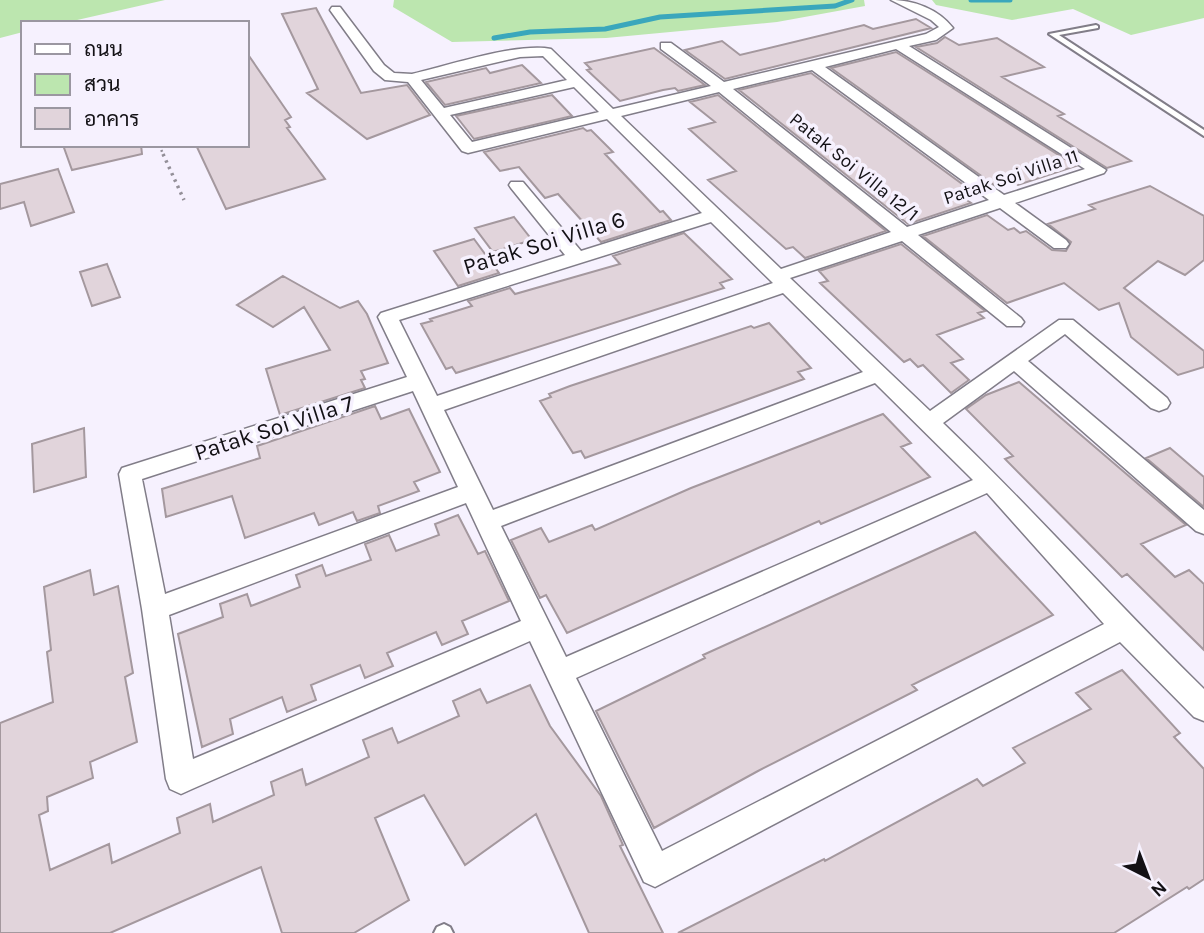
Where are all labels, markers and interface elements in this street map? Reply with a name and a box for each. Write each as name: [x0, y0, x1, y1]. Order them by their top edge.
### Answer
legend: [21, 21, 248, 147]
text: ถนน: [84, 37, 123, 61]
text: สวน: [84, 72, 120, 96]
text: อาคาร: [84, 107, 140, 131]
street label: Patak Soi Villa 12/1: [785, 108, 923, 226]
street label: Patak Soi Villa 11: [941, 145, 1081, 209]
street label: Patak Soi Villa 6: [460, 206, 628, 280]
street label: Patak Soi Villa 7: [191, 390, 357, 466]
north arrow: [1113, 842, 1183, 912]
text: N: [1146, 876, 1171, 902]

